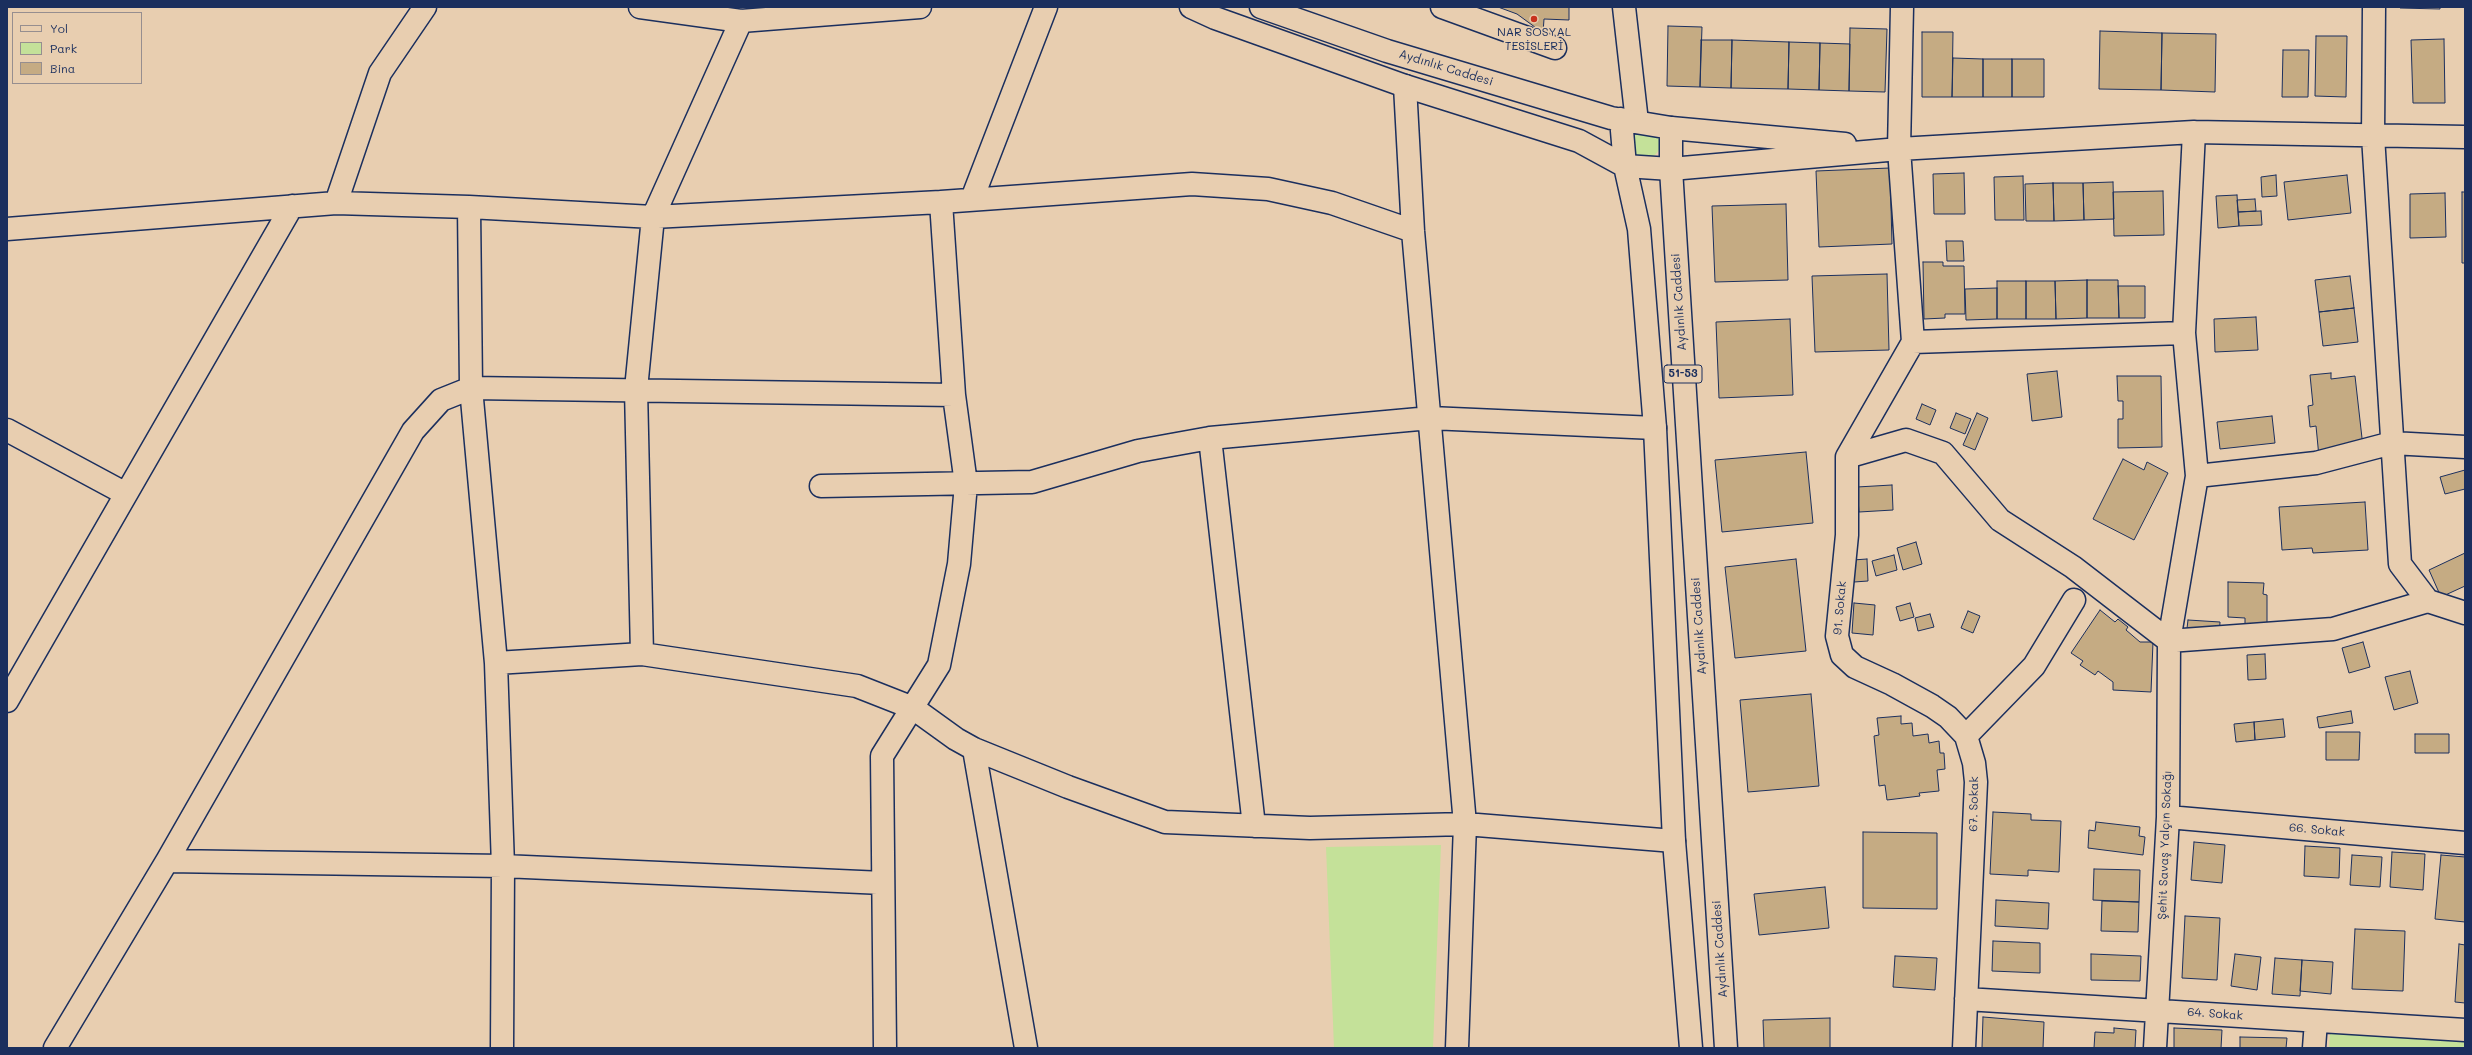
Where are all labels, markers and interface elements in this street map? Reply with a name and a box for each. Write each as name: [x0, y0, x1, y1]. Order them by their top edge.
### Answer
legend: [12, 12, 142, 84]
marker: NAR SOSYAL TESİSLERİ: [1529, 14, 1539, 24]
text: Yol: [50, 20, 68, 36]
place label: NAR SOSYAL TESİSLERİ: [1497, 25, 1571, 53]
text: Park: [50, 40, 77, 56]
street label: Aydınlık Caddesi: [1397, 47, 1495, 89]
text: Bina: [50, 60, 75, 76]
street label: Aydınlık Caddesi: [1668, 253, 1690, 351]
road number: 51-53: [1664, 365, 1702, 383]
street label: Aydınlık Caddesi: [1688, 577, 1710, 675]
street label: 91. Sokak: [1830, 581, 1850, 635]
street label: Şehit Savaş Yalçın Sokağı: [2155, 770, 2175, 920]
street label: 67. Sokak: [1966, 776, 1982, 832]
street label: 66. Sokak: [2288, 820, 2346, 840]
street label: Aydınlık Caddesi: [1709, 900, 1731, 998]
street label: 64. Sokak: [2187, 1005, 2243, 1023]

